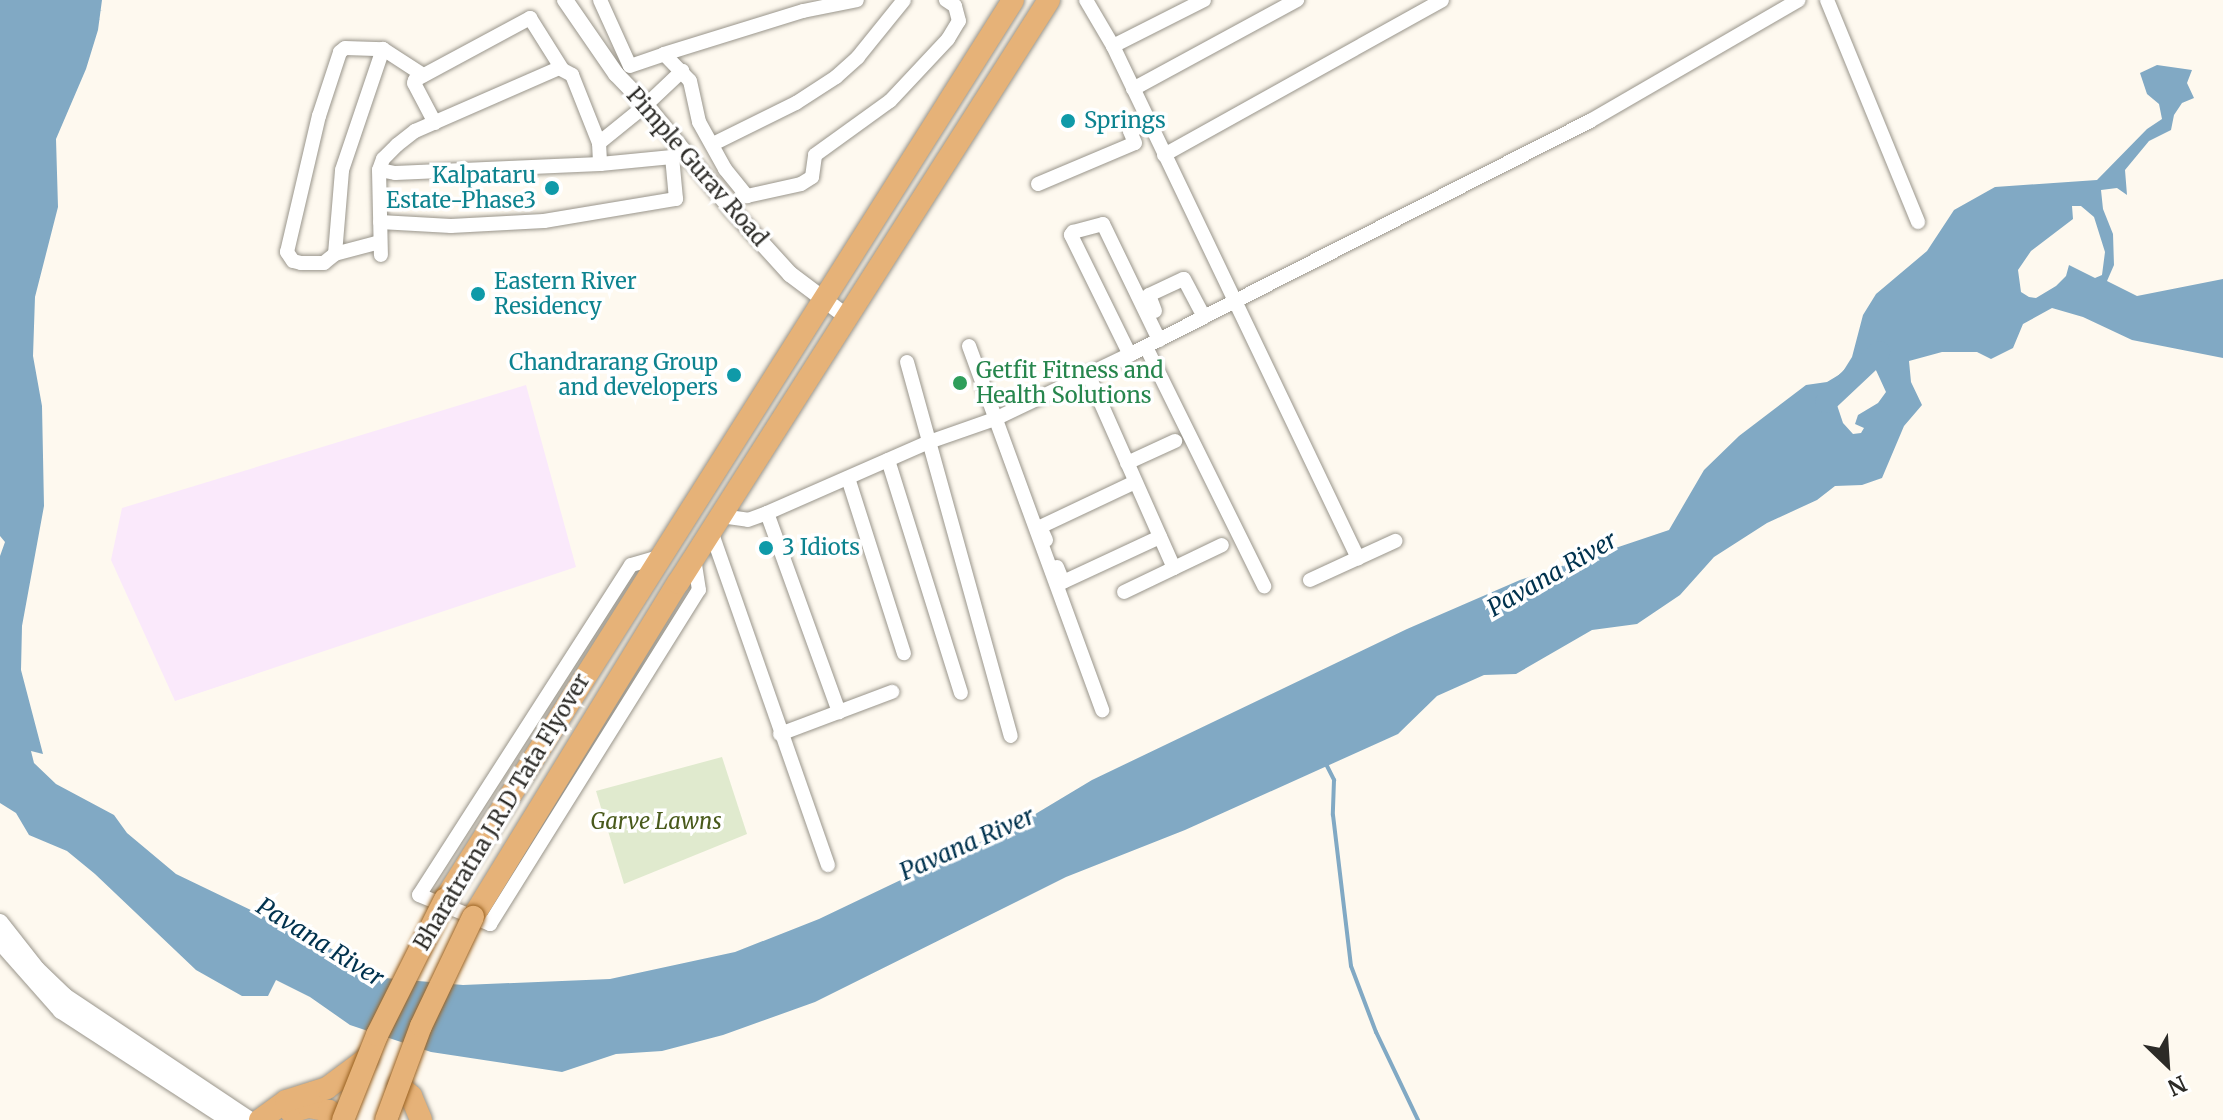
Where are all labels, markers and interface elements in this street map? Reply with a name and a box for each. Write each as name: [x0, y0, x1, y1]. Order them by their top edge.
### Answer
street label: Pimple Gurav Road: [621, 82, 773, 252]
place label: Springs: [1084, 108, 1166, 134]
marker: Springs: [1059, 112, 1077, 130]
place label: Kalpataru Estate-Phase3: [386, 162, 536, 214]
marker: Kalpataru Estate-Phase3: [543, 179, 561, 197]
place label: Eastern River Residency: [494, 268, 637, 320]
marker: Eastern River Residency: [469, 285, 487, 303]
place label: Chandrarang Group and developers: [509, 349, 718, 400]
place label: Getfit Fitness and Health Solutions: [976, 357, 1164, 408]
marker: Chandrarang Group and developers: [725, 366, 743, 384]
marker: Getfit Fitness and Health Solutions: [951, 374, 969, 392]
water label: Pavana River: [1482, 525, 1622, 623]
place label: 3 Idiots: [782, 535, 860, 561]
marker: 3 Idiots: [757, 539, 775, 557]
street label: Bharatratna J.R.D Tata Flyover: [409, 669, 595, 955]
water label: Pavana River: [895, 801, 1039, 887]
park label: Garve Lawns: [590, 809, 722, 835]
water label: Pavana River: [251, 892, 389, 992]
north arrow: [2127, 1024, 2207, 1104]
text: N: [2163, 1069, 2191, 1102]

